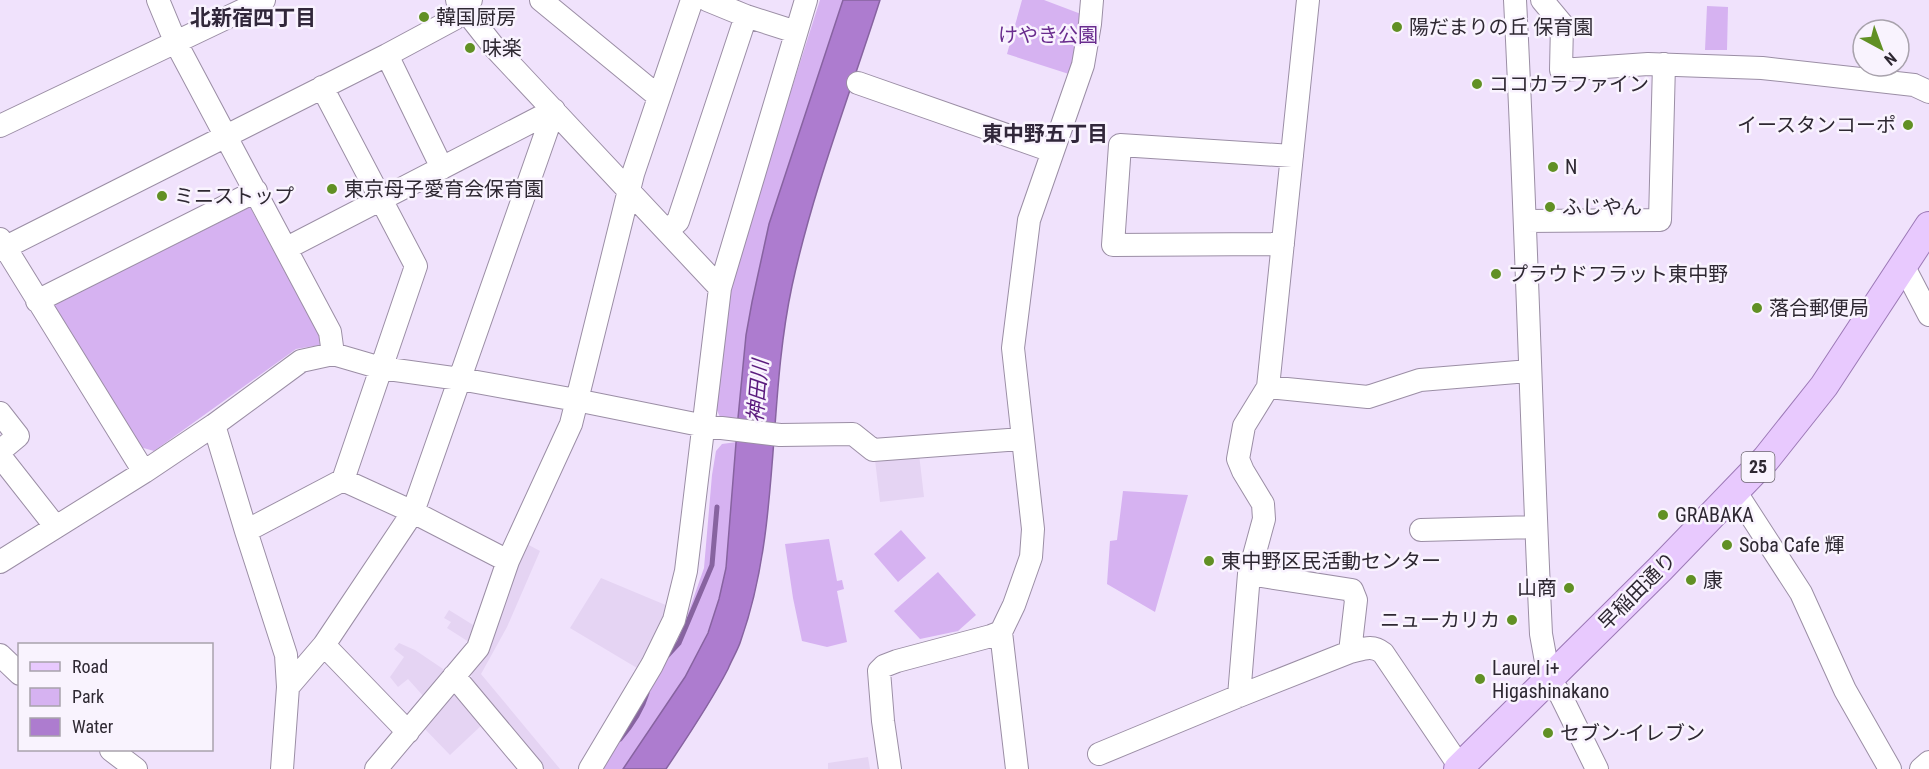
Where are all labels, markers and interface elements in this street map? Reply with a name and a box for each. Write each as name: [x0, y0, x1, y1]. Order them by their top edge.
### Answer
place label: 韓国厨房: [436, 5, 516, 29]
district label: 北新宿四丁目: [190, 6, 316, 30]
marker: 韓国厨房: [417, 10, 431, 24]
place label: 陽だまりの丘 保育園: [1409, 15, 1593, 39]
north arrow: [1851, 18, 1911, 78]
marker: 陽だまりの丘 保育園: [1390, 20, 1404, 34]
park label: けやき公園: [998, 23, 1098, 47]
place label: 味楽: [482, 36, 522, 60]
marker: 味楽: [463, 41, 477, 55]
text: N: [1881, 49, 1900, 69]
place label: ココカラファイン: [1489, 72, 1649, 96]
marker: ココカラファイン: [1470, 77, 1484, 91]
place label: イースタンコーポ: [1737, 113, 1896, 137]
marker: イースタンコーポ: [1901, 118, 1915, 132]
district label: 東中野五丁目: [982, 122, 1108, 146]
place label: N: [1565, 155, 1577, 179]
marker: N: [1546, 160, 1560, 174]
place label: 東京母子愛育会保育園: [344, 177, 544, 201]
marker: 東京母子愛育会保育園: [325, 182, 339, 196]
place label: ミニストップ: [174, 184, 294, 208]
marker: ミニストップ: [155, 189, 169, 203]
place label: ふじやん: [1562, 195, 1642, 219]
marker: ふじやん: [1543, 200, 1557, 214]
place label: プラウドフラット東中野: [1508, 262, 1728, 286]
marker: プラウドフラット東中野: [1489, 267, 1503, 281]
place label: 落合郵便局: [1769, 296, 1869, 320]
marker: 落合郵便局: [1750, 301, 1764, 315]
water label: 神田川: [743, 357, 773, 423]
road number: 25: [1742, 452, 1774, 482]
place label: GRABAKA: [1675, 503, 1754, 527]
marker: GRABAKA: [1656, 508, 1670, 522]
place label: Soba Cafe 輝: [1739, 533, 1844, 557]
marker: Soba Cafe 輝: [1720, 538, 1734, 552]
street label: 早稲田通り: [1593, 547, 1681, 635]
place label: 東中野区民活動センター: [1221, 549, 1441, 573]
marker: 東中野区民活動センター: [1202, 554, 1216, 568]
place label: 康: [1703, 568, 1723, 592]
marker: 康: [1684, 573, 1698, 587]
place label: 山商: [1517, 576, 1557, 600]
marker: 山商: [1562, 581, 1576, 595]
place label: ニューカリカ: [1380, 608, 1500, 632]
marker: ニューカリカ: [1505, 613, 1519, 627]
legend: [18, 643, 213, 751]
text: Road: [72, 656, 108, 677]
place label: Laurel i+ Higashinakano: [1492, 656, 1609, 703]
marker: Laurel i+ Higashinakano: [1473, 672, 1487, 686]
text: Park: [72, 686, 104, 707]
text: Water: [72, 716, 114, 737]
place label: セブン-イレブン: [1560, 721, 1705, 745]
marker: セブン-イレブン: [1541, 726, 1555, 740]

